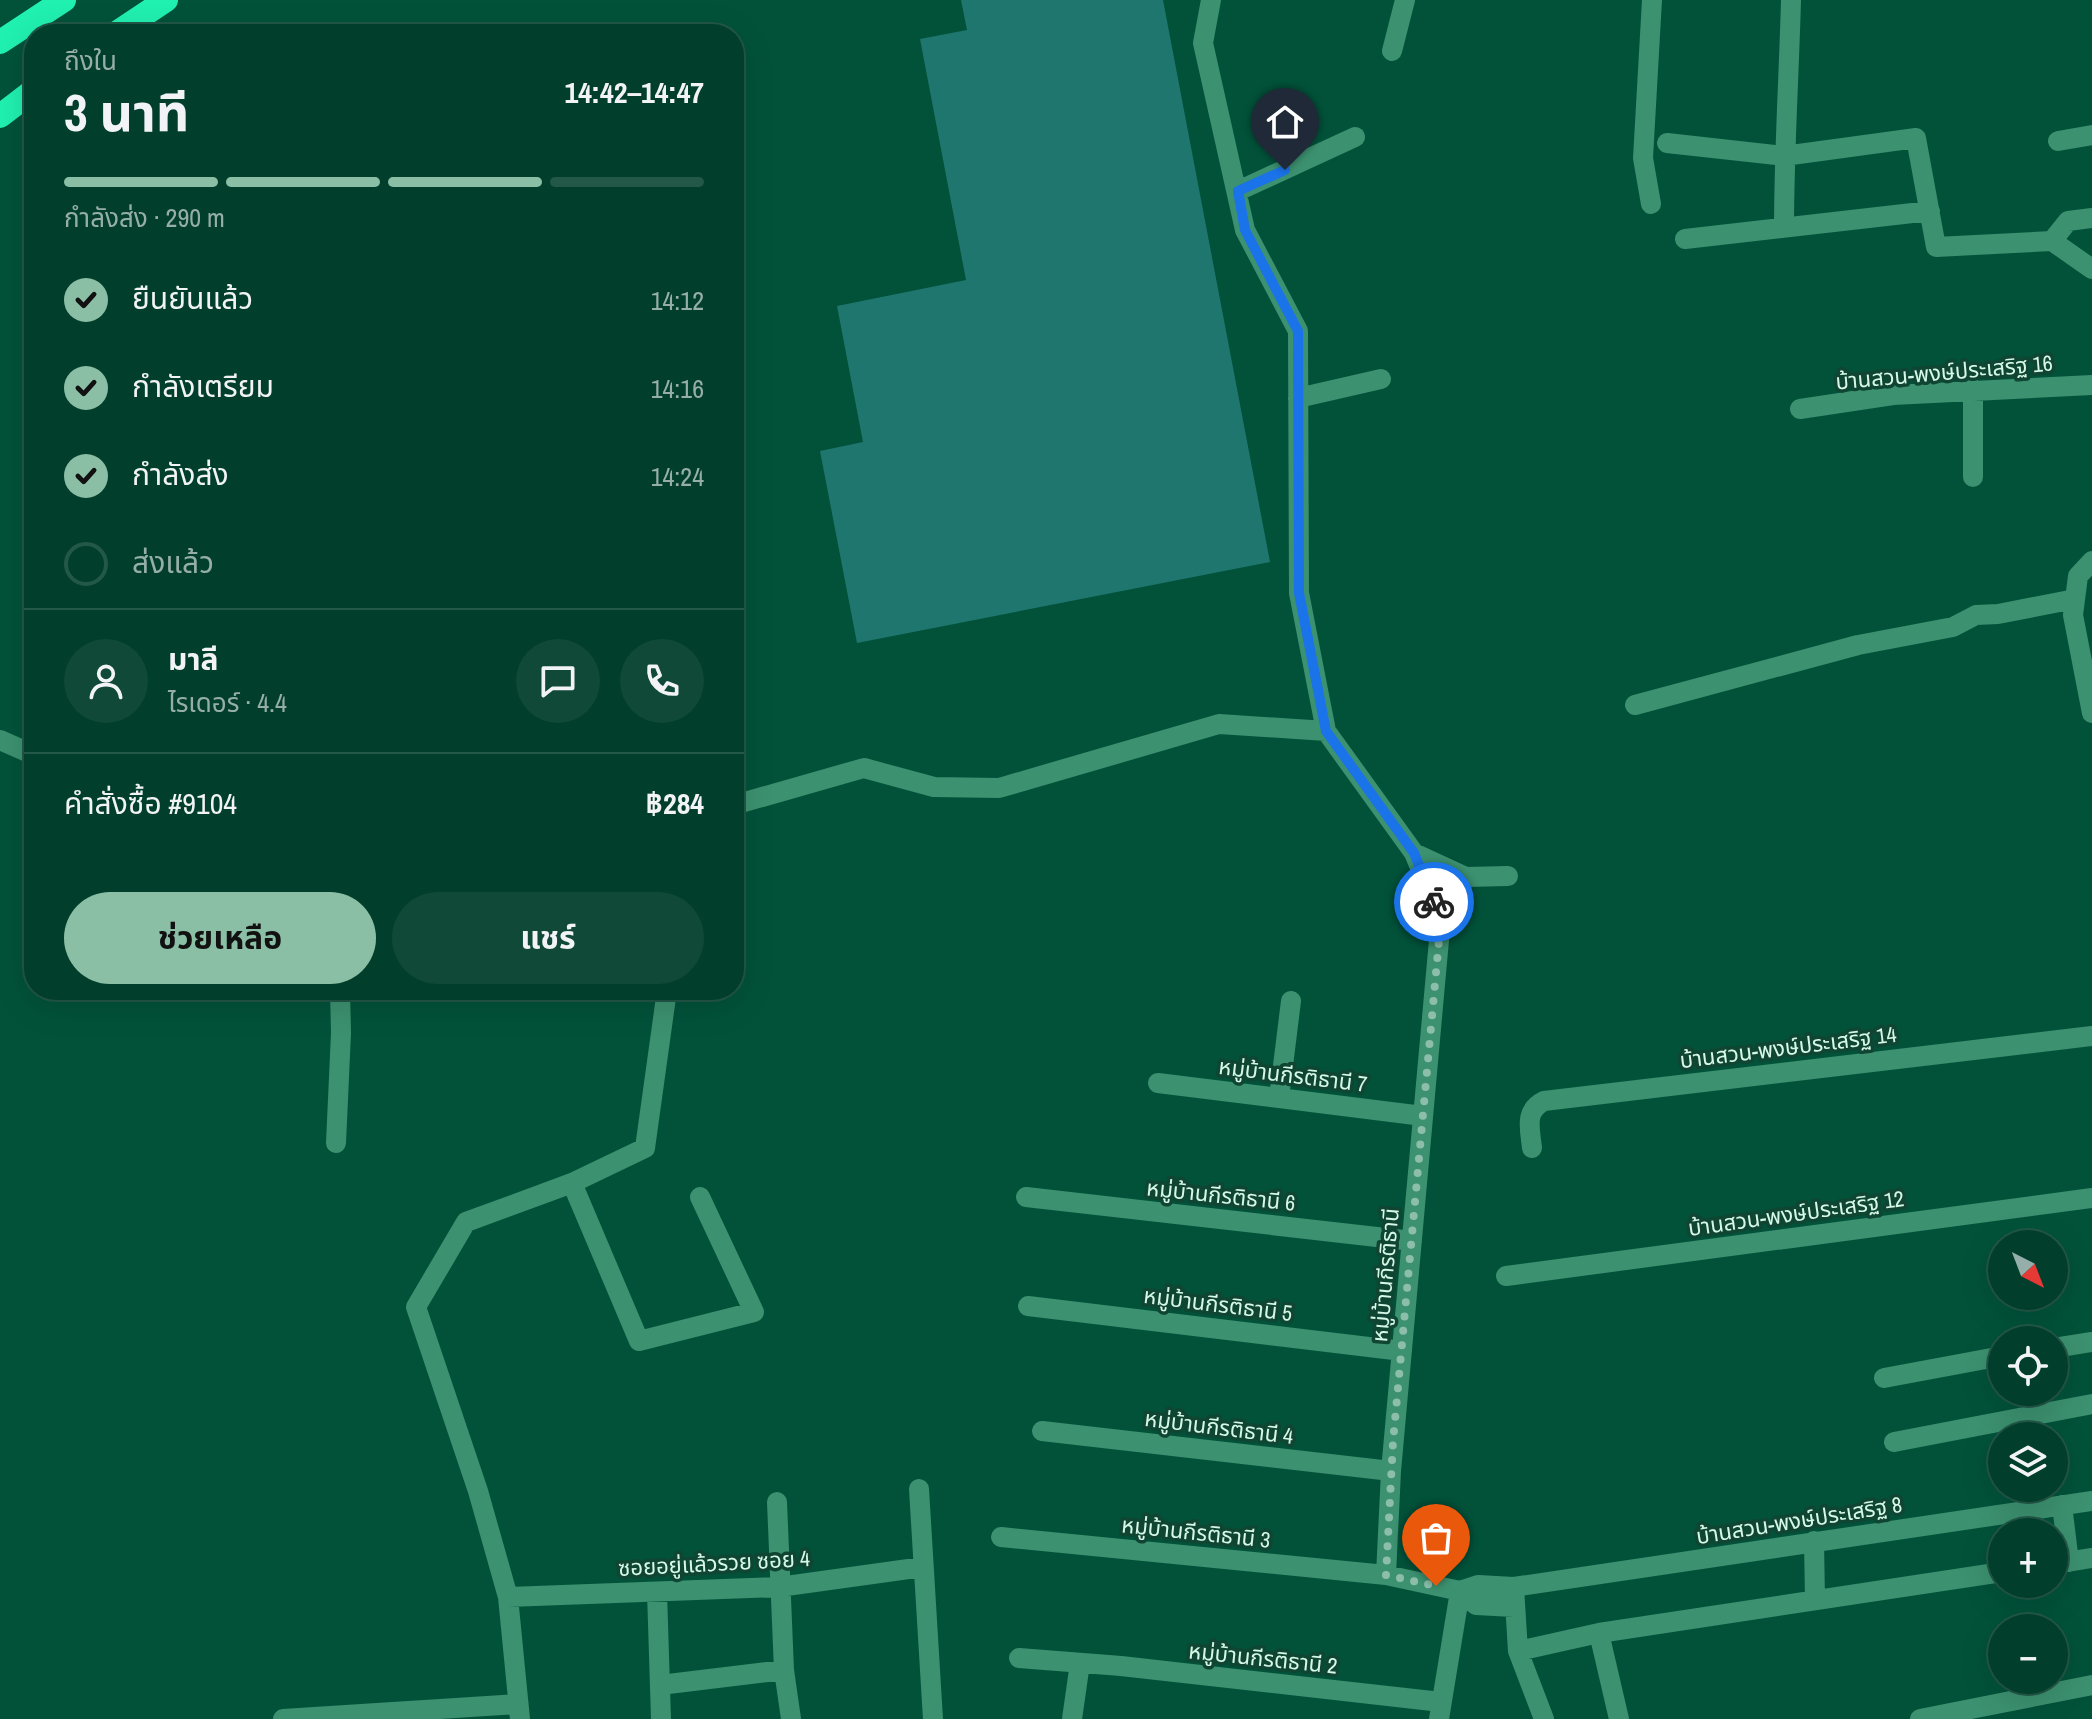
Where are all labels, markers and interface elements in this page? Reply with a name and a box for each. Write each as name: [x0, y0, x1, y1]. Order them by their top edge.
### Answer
text: ถึงใน: [64, 43, 117, 78]
text: 14:42–14:47: [565, 72, 704, 112]
text: 3 นาที: [64, 77, 189, 147]
pin: [1251, 88, 1319, 170]
icon: home: [1263, 100, 1307, 144]
text: กำลังส่ง · 290 m: [64, 200, 225, 235]
icon: check: [64, 278, 108, 322]
text: ยืนยันแล้ว: [132, 278, 253, 318]
text: 14:12: [651, 283, 704, 318]
street label: บ้านสวน-พงษ์ประเสริฐ 16: [1834, 348, 2054, 396]
icon: check: [64, 366, 108, 410]
text: กำลังเตรียม: [132, 366, 274, 406]
text: 14:16: [651, 371, 704, 406]
icon: check: [64, 454, 108, 498]
text: กำลังส่ง: [132, 454, 229, 494]
text: 14:24: [651, 459, 704, 494]
text: ส่งแล้ว: [132, 542, 214, 582]
button: person: [64, 639, 148, 723]
text: มาลี: [168, 639, 218, 679]
button: chat: [516, 639, 600, 723]
button: phone: [620, 639, 704, 723]
text: ไรเดอร์ · 4.4: [168, 685, 287, 720]
text: คำสั่งซื้อ #9104: [64, 783, 237, 823]
text: ฿284: [646, 783, 704, 823]
courier: [1394, 862, 1474, 942]
icon: bike: [1412, 880, 1456, 924]
button: ช่วยเหลือ: [64, 892, 376, 984]
button: แชร์: [392, 892, 704, 984]
street label: บ้านสวน-พงษ์ประเสริฐ 14: [1678, 1019, 1898, 1075]
street label: หมู่บ้านกีรติธานี 7: [1217, 1051, 1369, 1099]
street label: หมู่บ้านกีรติธานี 6: [1145, 1172, 1297, 1218]
street label: บ้านสวน-พงษ์ประเสริฐ 12: [1686, 1183, 1906, 1243]
street label: หมู่บ้านกีรติธานี: [1364, 1207, 1406, 1343]
north arrow: [1988, 1230, 2068, 1310]
map controls: [1988, 1230, 2068, 1694]
street label: หมู่บ้านกีรติธานี 5: [1142, 1280, 1294, 1328]
button: locate: [1988, 1326, 2068, 1406]
street label: หมู่บ้านกีรติธานี 4: [1143, 1403, 1295, 1451]
button: layers: [1988, 1422, 2068, 1502]
street label: บ้านสวน-พงษ์ประเสริฐ 8: [1694, 1489, 1904, 1551]
pin: [1402, 1504, 1470, 1586]
street label: หมู่บ้านกีรติธานี 3: [1120, 1509, 1272, 1555]
icon: bag: [1414, 1516, 1458, 1560]
button: +: [1988, 1518, 2068, 1598]
street label: ซอยอยู่แล้วรวย ซอย 4: [617, 1543, 811, 1583]
button: −: [1988, 1614, 2068, 1694]
street label: หมู่บ้านกีรติธานี 2: [1187, 1635, 1339, 1681]

